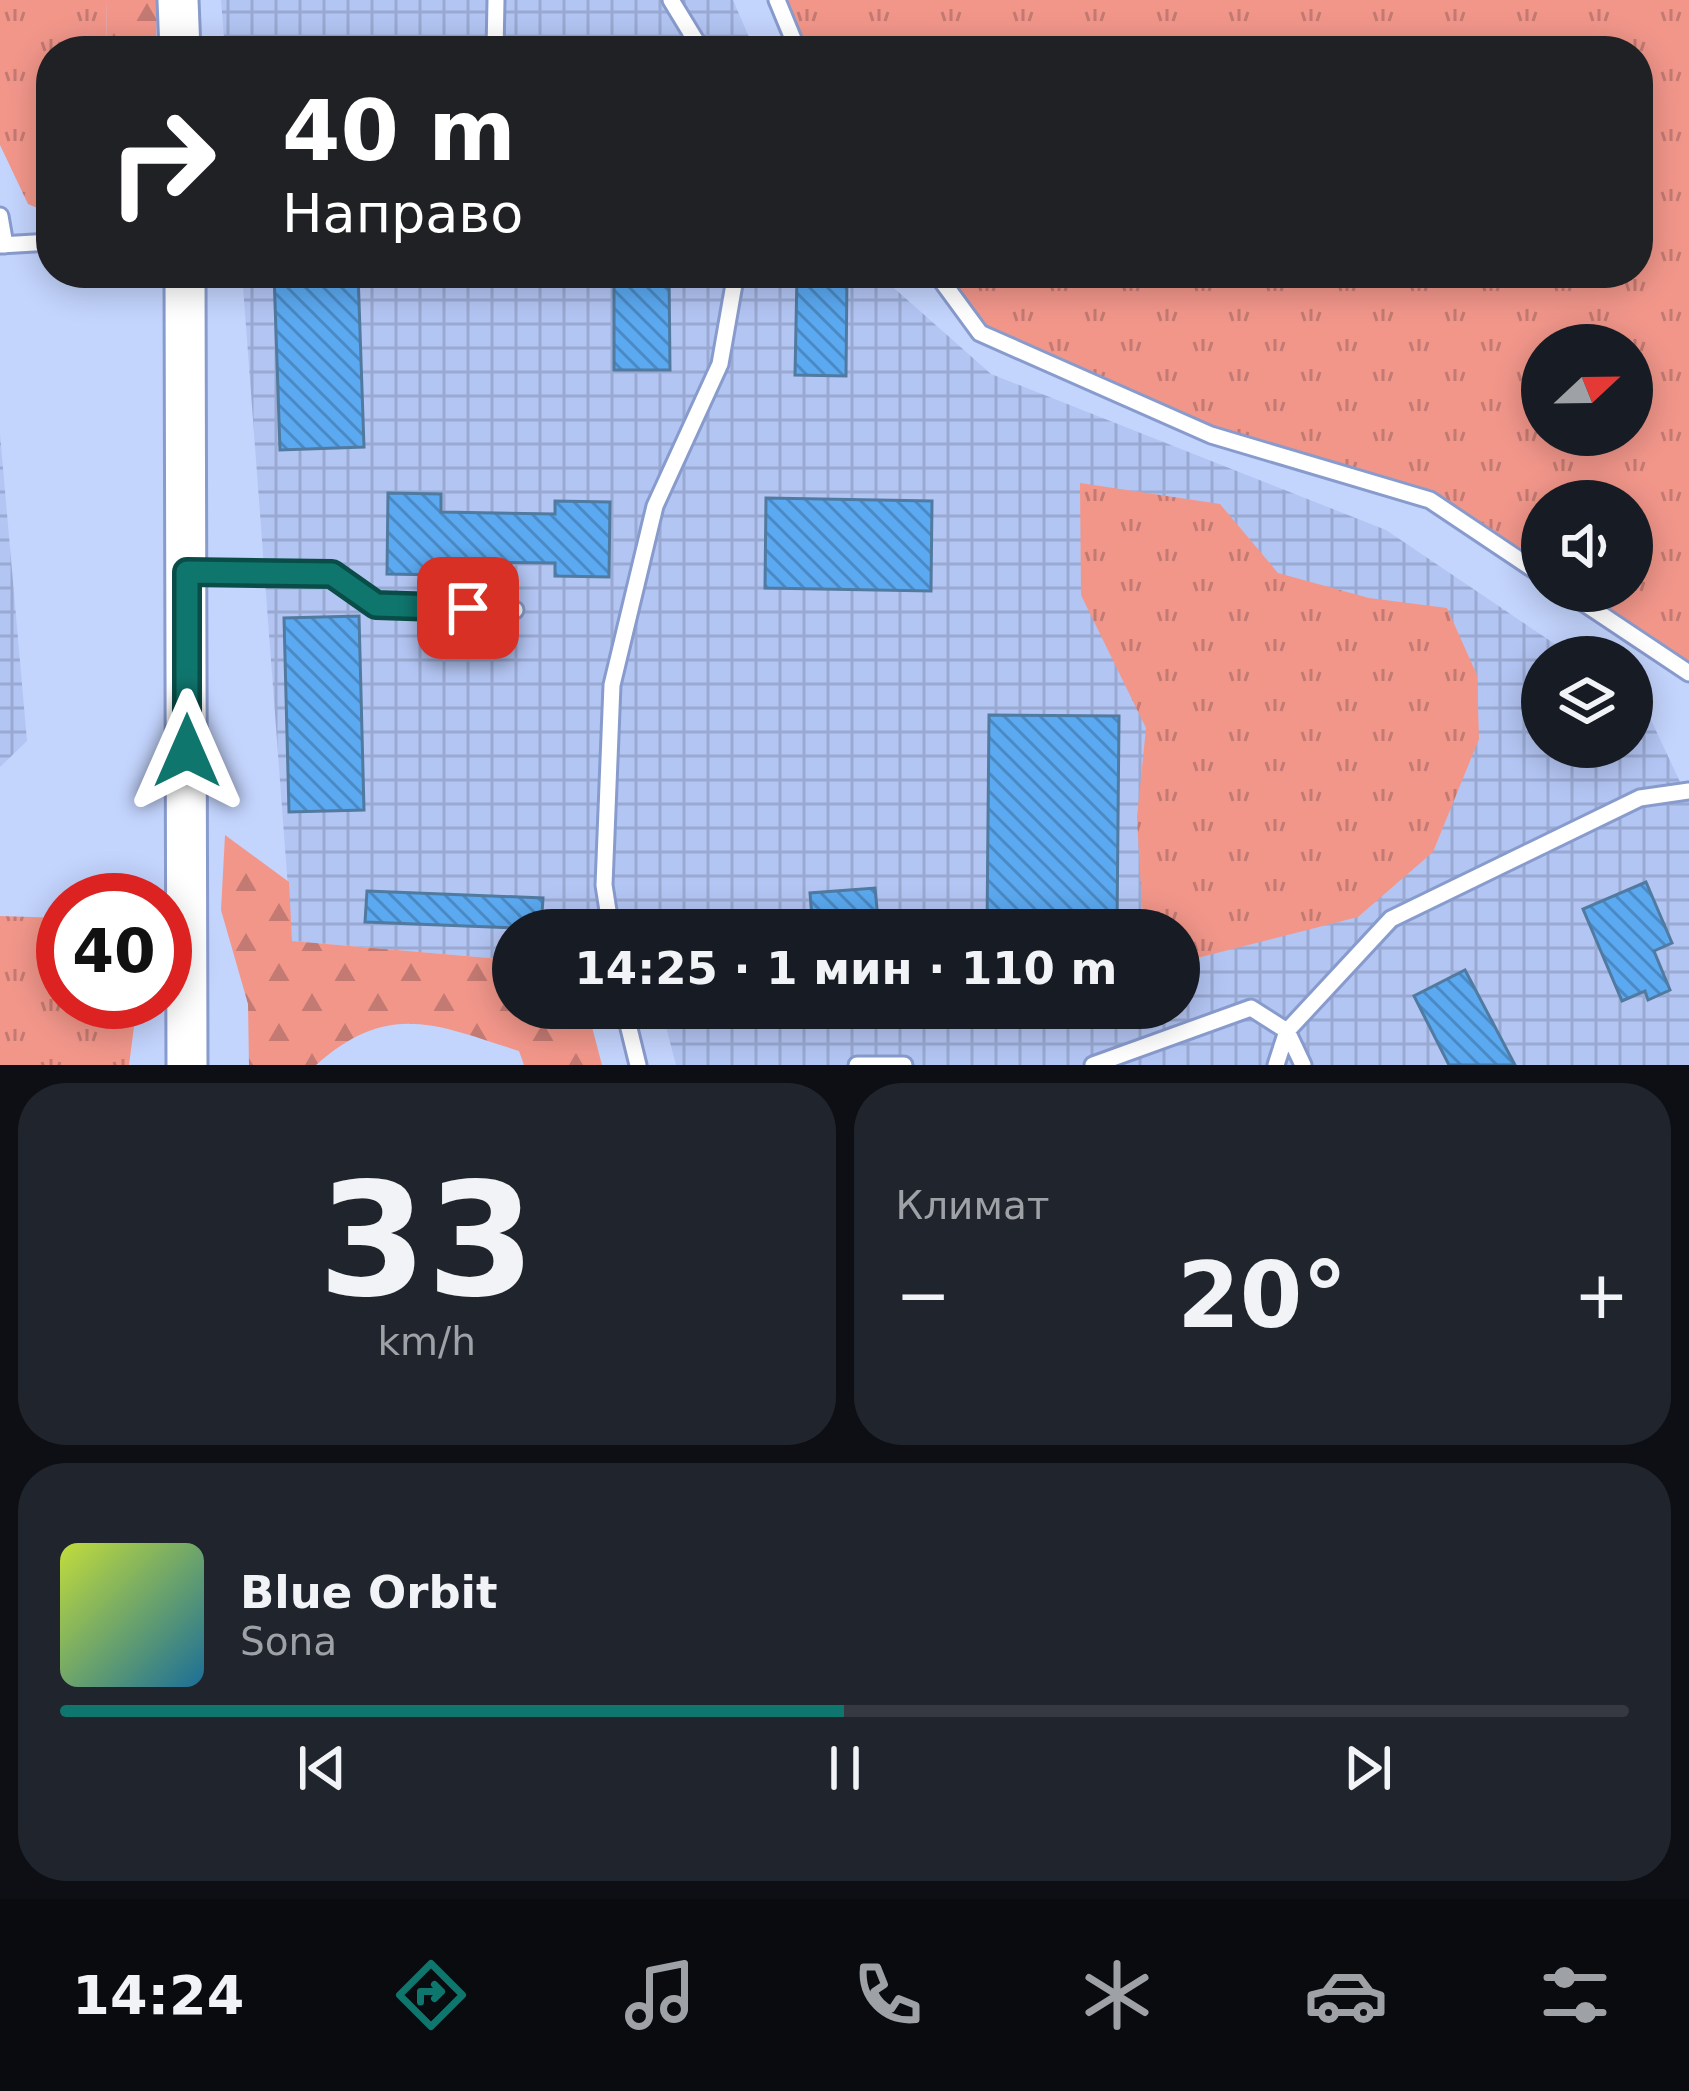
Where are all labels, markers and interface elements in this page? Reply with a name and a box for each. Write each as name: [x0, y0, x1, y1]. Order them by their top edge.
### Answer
text: 40 m: [282, 82, 516, 180]
icon: right: [84, 84, 240, 240]
text: Направо: [282, 182, 523, 245]
north arrow: [1521, 324, 1653, 456]
map controls: [1521, 324, 1653, 768]
button: sound: [1521, 480, 1653, 612]
pin: [417, 557, 519, 659]
icon: arrive: [435, 575, 501, 641]
button: layers: [1521, 636, 1653, 768]
position arrow: [124, 688, 250, 814]
speed limit sign: 40: [36, 873, 192, 1029]
text: 14:25 · 1 мин · 110 m: [575, 942, 1117, 995]
text: 33: [318, 1150, 535, 1332]
text: Климат: [896, 1183, 1050, 1228]
text: 20°: [1177, 1243, 1347, 1348]
text: −: [896, 1257, 951, 1334]
text: +: [1574, 1257, 1629, 1334]
text: km/h: [378, 1319, 476, 1364]
text: Blue Orbit: [240, 1566, 498, 1619]
text: Sona: [240, 1619, 337, 1664]
icon: previous: [289, 1735, 355, 1801]
icon: pause: [812, 1735, 878, 1801]
icon: next: [1335, 1735, 1401, 1801]
icon: directions: [389, 1953, 473, 2037]
icon: music: [618, 1953, 702, 2037]
icon: phone: [846, 1953, 930, 2037]
icon: climate: [1075, 1953, 1159, 2037]
icon: car: [1304, 1953, 1388, 2037]
icon: filters: [1533, 1953, 1617, 2037]
text: 14:24: [72, 1964, 244, 2027]

